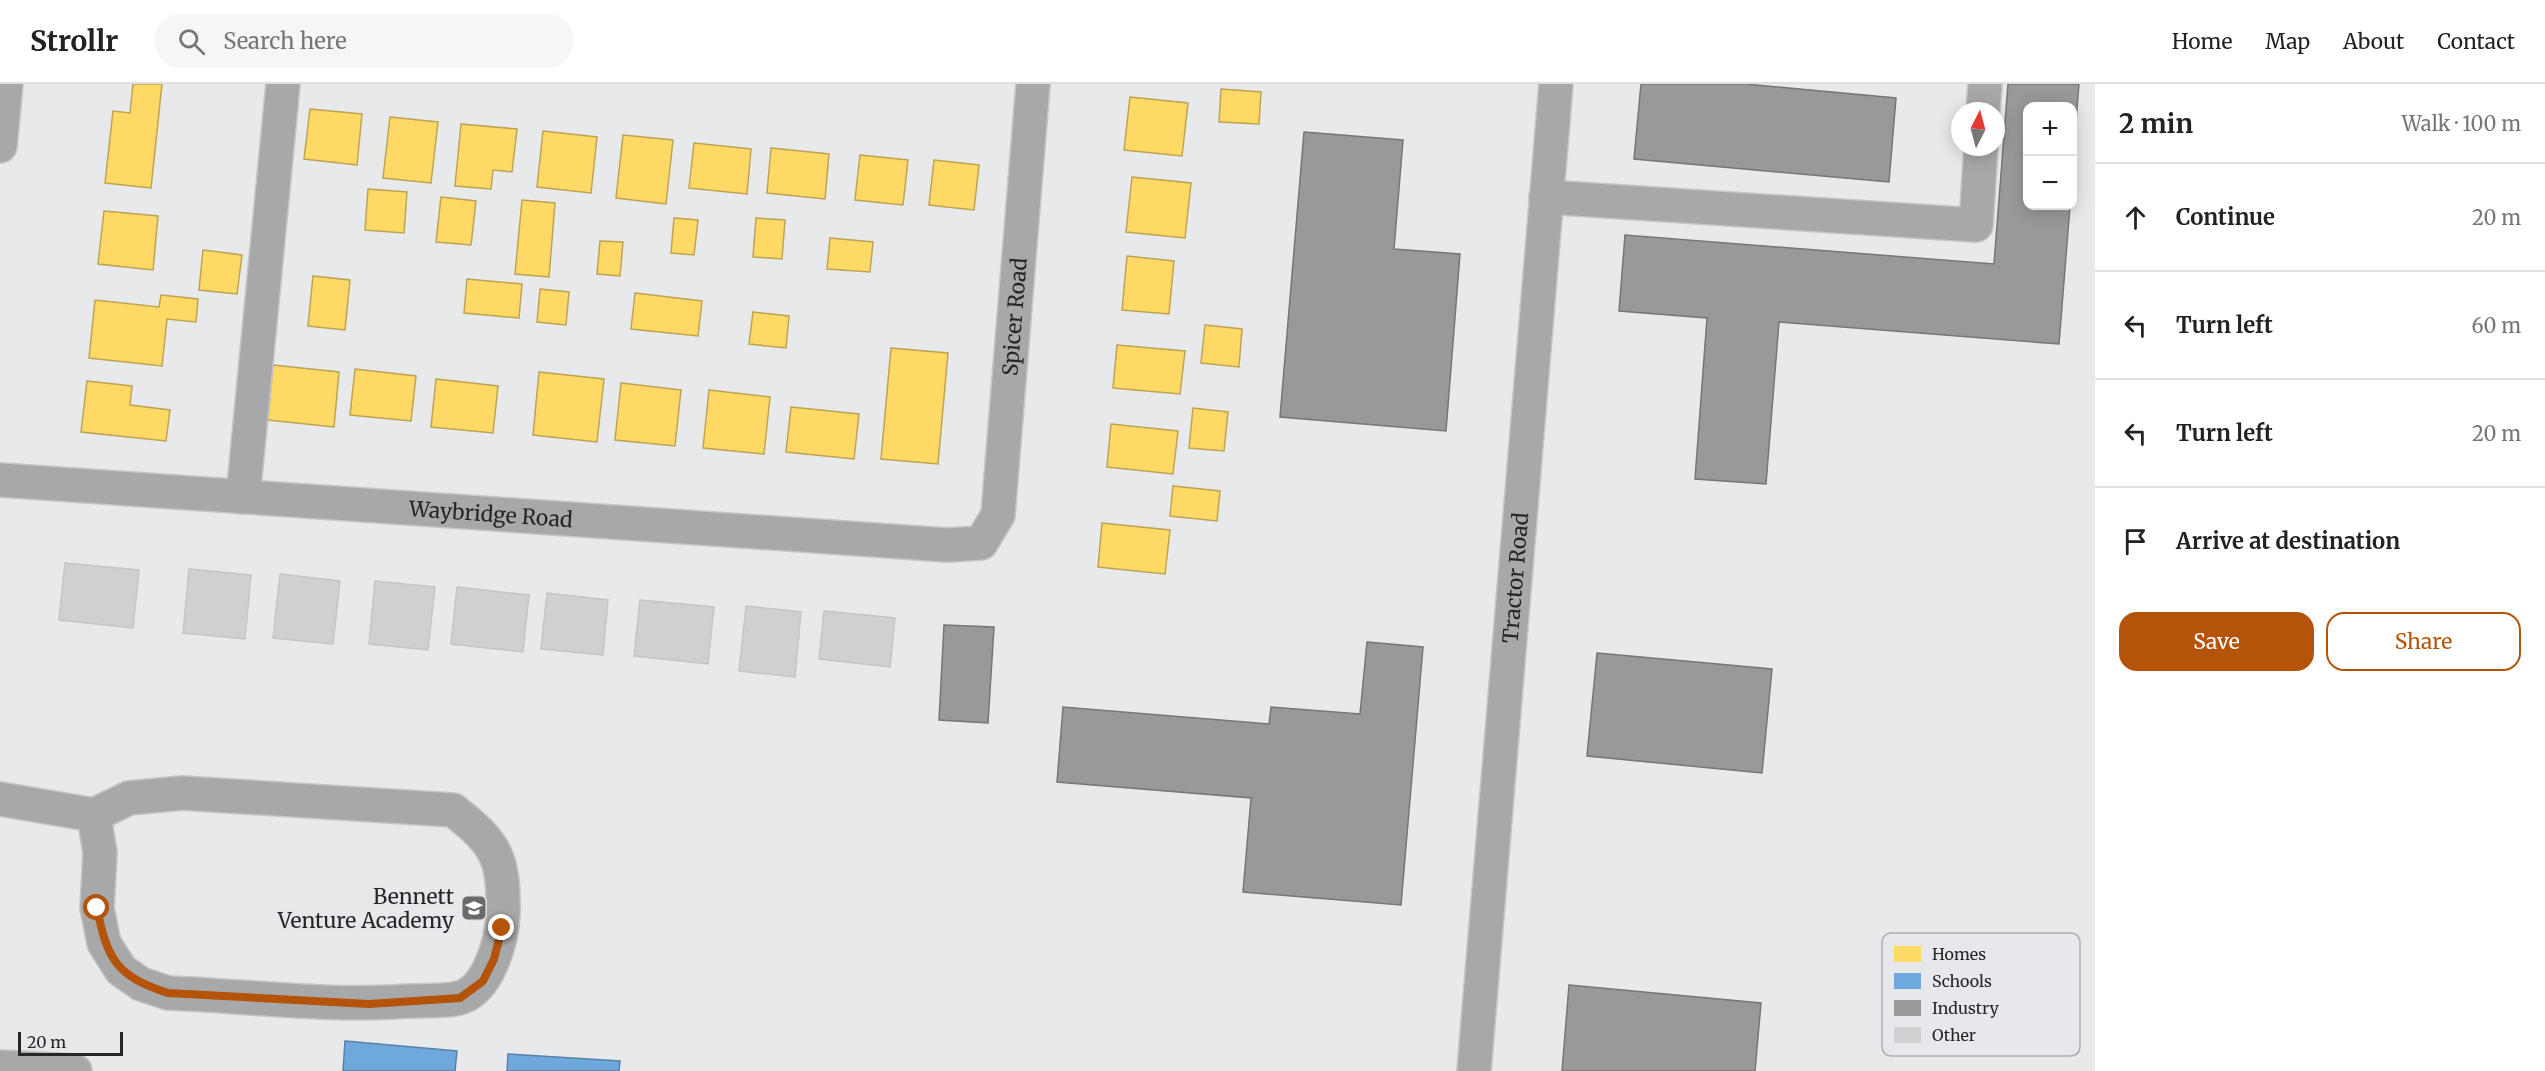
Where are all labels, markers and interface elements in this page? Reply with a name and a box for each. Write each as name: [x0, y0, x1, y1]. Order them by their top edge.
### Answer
search box: [154, 14, 574, 68]
text: Strollr: [30, 23, 118, 59]
icon: search: [175, 25, 208, 58]
text: Search here: [223, 27, 347, 55]
text: Home: [2172, 28, 2232, 55]
text: Map: [2265, 28, 2310, 55]
text: About: [2343, 28, 2404, 55]
text: Contact: [2437, 28, 2515, 55]
north arrow: [1951, 102, 2005, 156]
map controls: [2023, 102, 2077, 210]
button: +: [2023, 102, 2077, 156]
text: 2 min: [2119, 107, 2193, 140]
text: Walk · 100 m: [2402, 111, 2521, 136]
button: −: [2023, 156, 2077, 210]
icon: ahead: [2119, 201, 2152, 234]
text: Continue: [2176, 203, 2275, 231]
text: 20 m: [2472, 205, 2521, 230]
street label: Spicer Road: [996, 256, 1032, 377]
icon: left: [2119, 309, 2152, 342]
text: Turn left: [2176, 311, 2273, 339]
text: 60 m: [2471, 313, 2521, 338]
icon: left: [2119, 417, 2152, 450]
text: Turn left: [2176, 419, 2273, 447]
text: 20 m: [2472, 421, 2521, 446]
street label: Waybridge Road: [407, 495, 574, 533]
street label: Tractor Road: [1496, 511, 1534, 644]
icon: arrive: [2119, 525, 2152, 558]
text: Arrive at destination: [2176, 527, 2400, 555]
button: Save: [2119, 612, 2314, 671]
button: Share: [2326, 612, 2521, 671]
place label: Bennett Venture Academy: [277, 883, 455, 934]
school or university icon: Bennett Venture Academy: [459, 893, 489, 923]
route start: [83, 894, 109, 920]
route end: [488, 914, 514, 940]
legend: [1882, 933, 2080, 1056]
text: Homes: [1932, 944, 1986, 964]
text: Schools: [1932, 971, 1992, 991]
text: Industry: [1932, 998, 2000, 1018]
text: Other: [1932, 1025, 1976, 1045]
scale bar: [18, 1029, 123, 1056]
text: 20 m: [27, 1032, 66, 1052]

